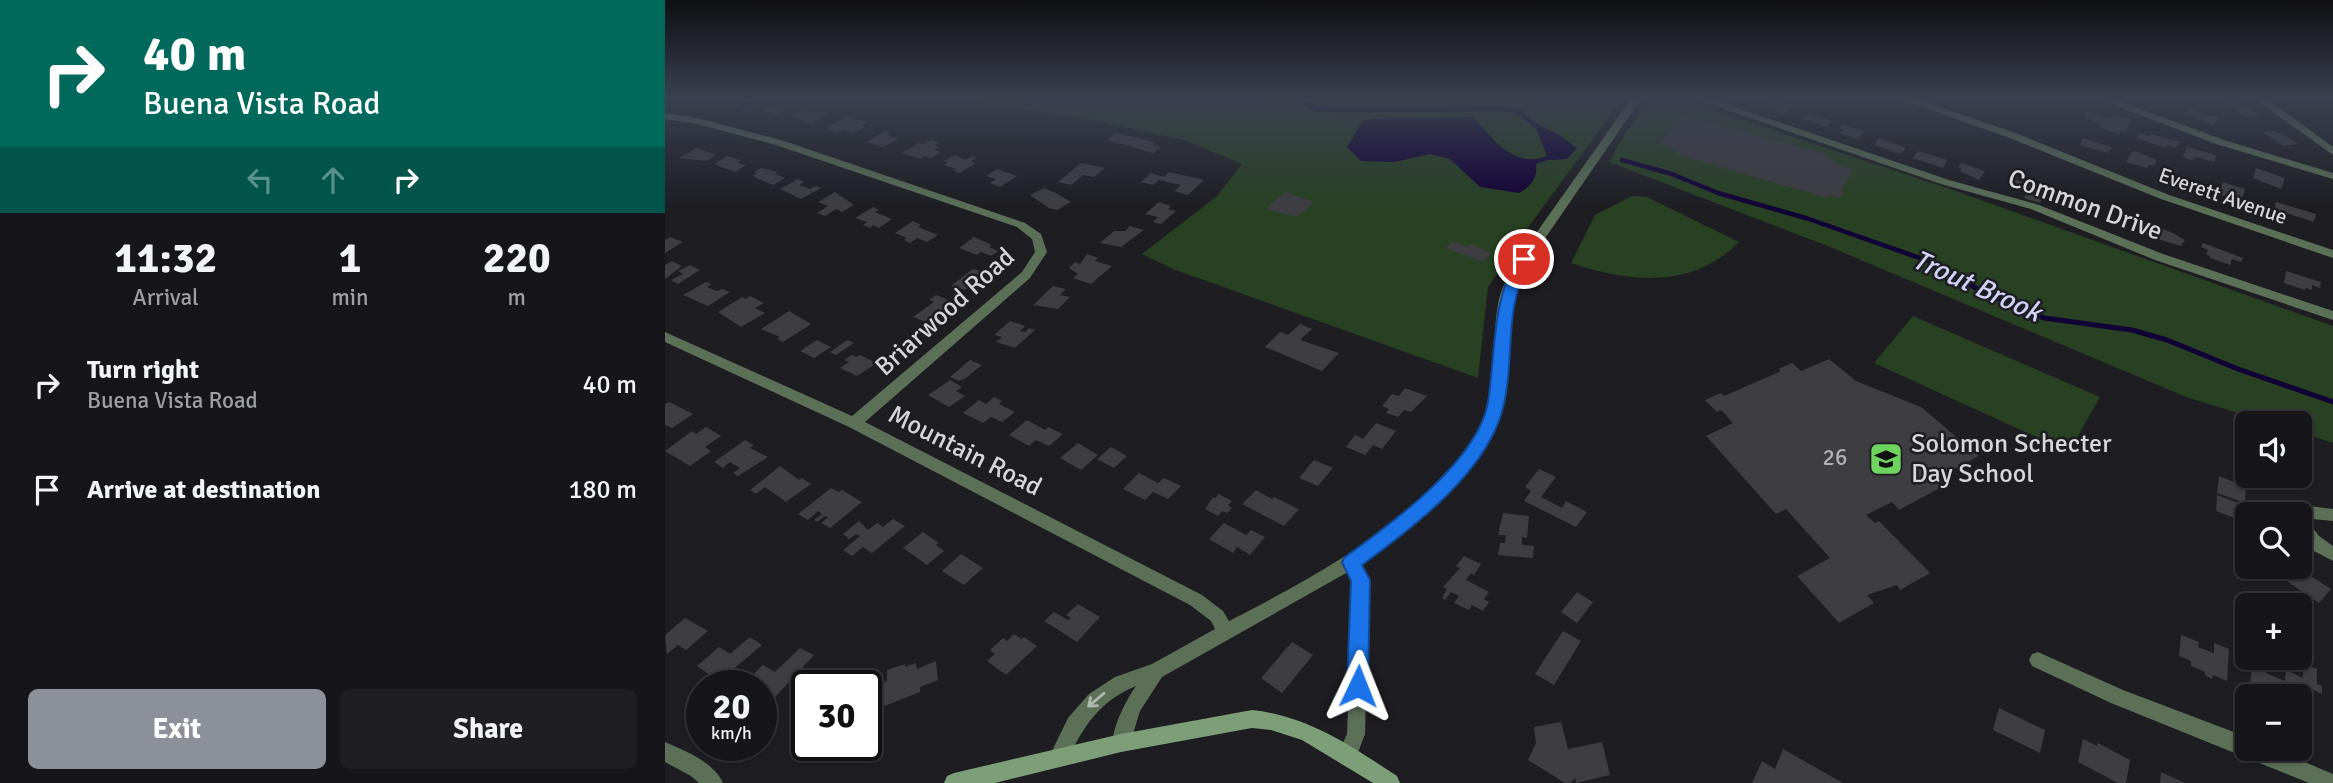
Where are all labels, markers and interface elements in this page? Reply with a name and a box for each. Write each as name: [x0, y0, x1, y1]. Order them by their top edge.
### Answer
text: 40 m: [143, 24, 246, 84]
icon: right: [28, 28, 119, 119]
text: Buena Vista Road: [143, 84, 381, 123]
icon: left: [241, 161, 279, 199]
icon: ahead: [314, 161, 352, 199]
icon: right: [387, 161, 425, 199]
street label: Common Drive: [2003, 162, 2167, 248]
street label: Everett Avenue: [2155, 162, 2291, 230]
pin: [1494, 229, 1554, 289]
text: 11:32: [114, 233, 217, 284]
text: 1: [339, 233, 361, 284]
text: 220: [483, 233, 551, 284]
icon: arrive: [1505, 240, 1543, 278]
street label: Briarwood Road: [869, 241, 1021, 383]
water label: Trout Brook: [1907, 243, 2049, 331]
text: Arrival: [133, 283, 199, 312]
text: min: [331, 283, 369, 312]
text: m: [508, 283, 526, 312]
text: Turn right: [87, 354, 199, 386]
icon: right: [28, 366, 66, 404]
text: 40 m: [582, 369, 637, 401]
text: Buena Vista Road: [87, 386, 258, 415]
street label: Mountain Road: [883, 399, 1047, 503]
map controls: [2235, 411, 2312, 761]
button: sound: [2235, 411, 2312, 488]
place label: Solomon Schecter Day School: [1911, 428, 2112, 490]
school or university icon: Solomon Schecter Day School: [1867, 440, 1905, 478]
house number: 26: [1823, 443, 1847, 472]
icon: arrive: [28, 471, 66, 509]
text: Arrive at destination: [87, 474, 320, 506]
text: 180 m: [568, 474, 637, 506]
button: search: [2235, 502, 2312, 579]
button: +: [2235, 593, 2312, 670]
position arrow: [1321, 649, 1395, 723]
speed limit sign: 30: [791, 670, 882, 761]
button: −: [2235, 684, 2312, 761]
text: 20: [713, 685, 750, 728]
button: Exit: [28, 689, 326, 769]
button: Share: [340, 689, 637, 769]
one-way arrow: [1087, 692, 1105, 708]
text: km/h: [711, 722, 752, 744]

